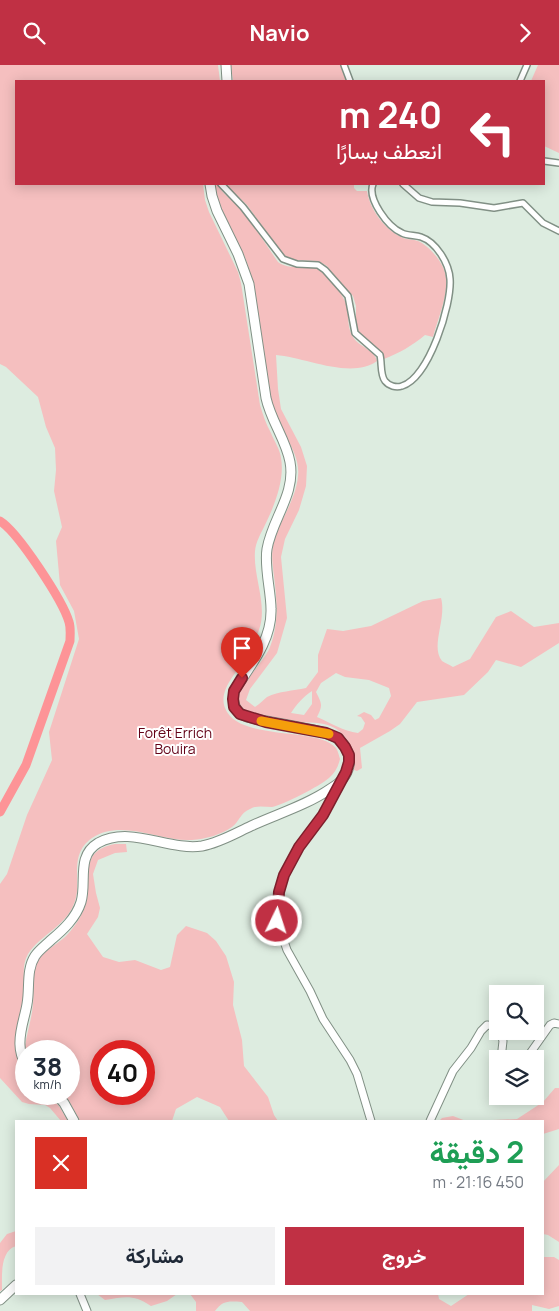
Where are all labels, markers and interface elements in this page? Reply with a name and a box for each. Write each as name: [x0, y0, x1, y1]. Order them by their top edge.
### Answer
text: Navio: [250, 18, 309, 48]
icon: search: [20, 19, 48, 47]
icon: forward: [511, 19, 539, 47]
text: 240 m: [339, 91, 442, 139]
icon: left: [460, 100, 525, 165]
text: انعطف يسارًا: [336, 136, 442, 166]
pin: [221, 627, 263, 678]
icon: arrive: [228, 634, 256, 662]
park label: Forêt Errich Bouira: [138, 723, 212, 758]
position arrow: [250, 894, 302, 946]
map controls: [489, 985, 544, 1105]
button: search: [489, 985, 544, 1040]
speed limit sign: 40: [90, 1040, 155, 1105]
text: 38: [33, 1049, 62, 1084]
button: layers: [489, 1050, 544, 1105]
text: km/h: [34, 1076, 61, 1093]
text: 2 دقيقة: [429, 1131, 524, 1172]
button: close: [35, 1137, 87, 1189]
text: 450 m · 21:16: [432, 1171, 524, 1193]
button: مشاركة: [35, 1227, 275, 1285]
button: خروج: [285, 1227, 524, 1285]

